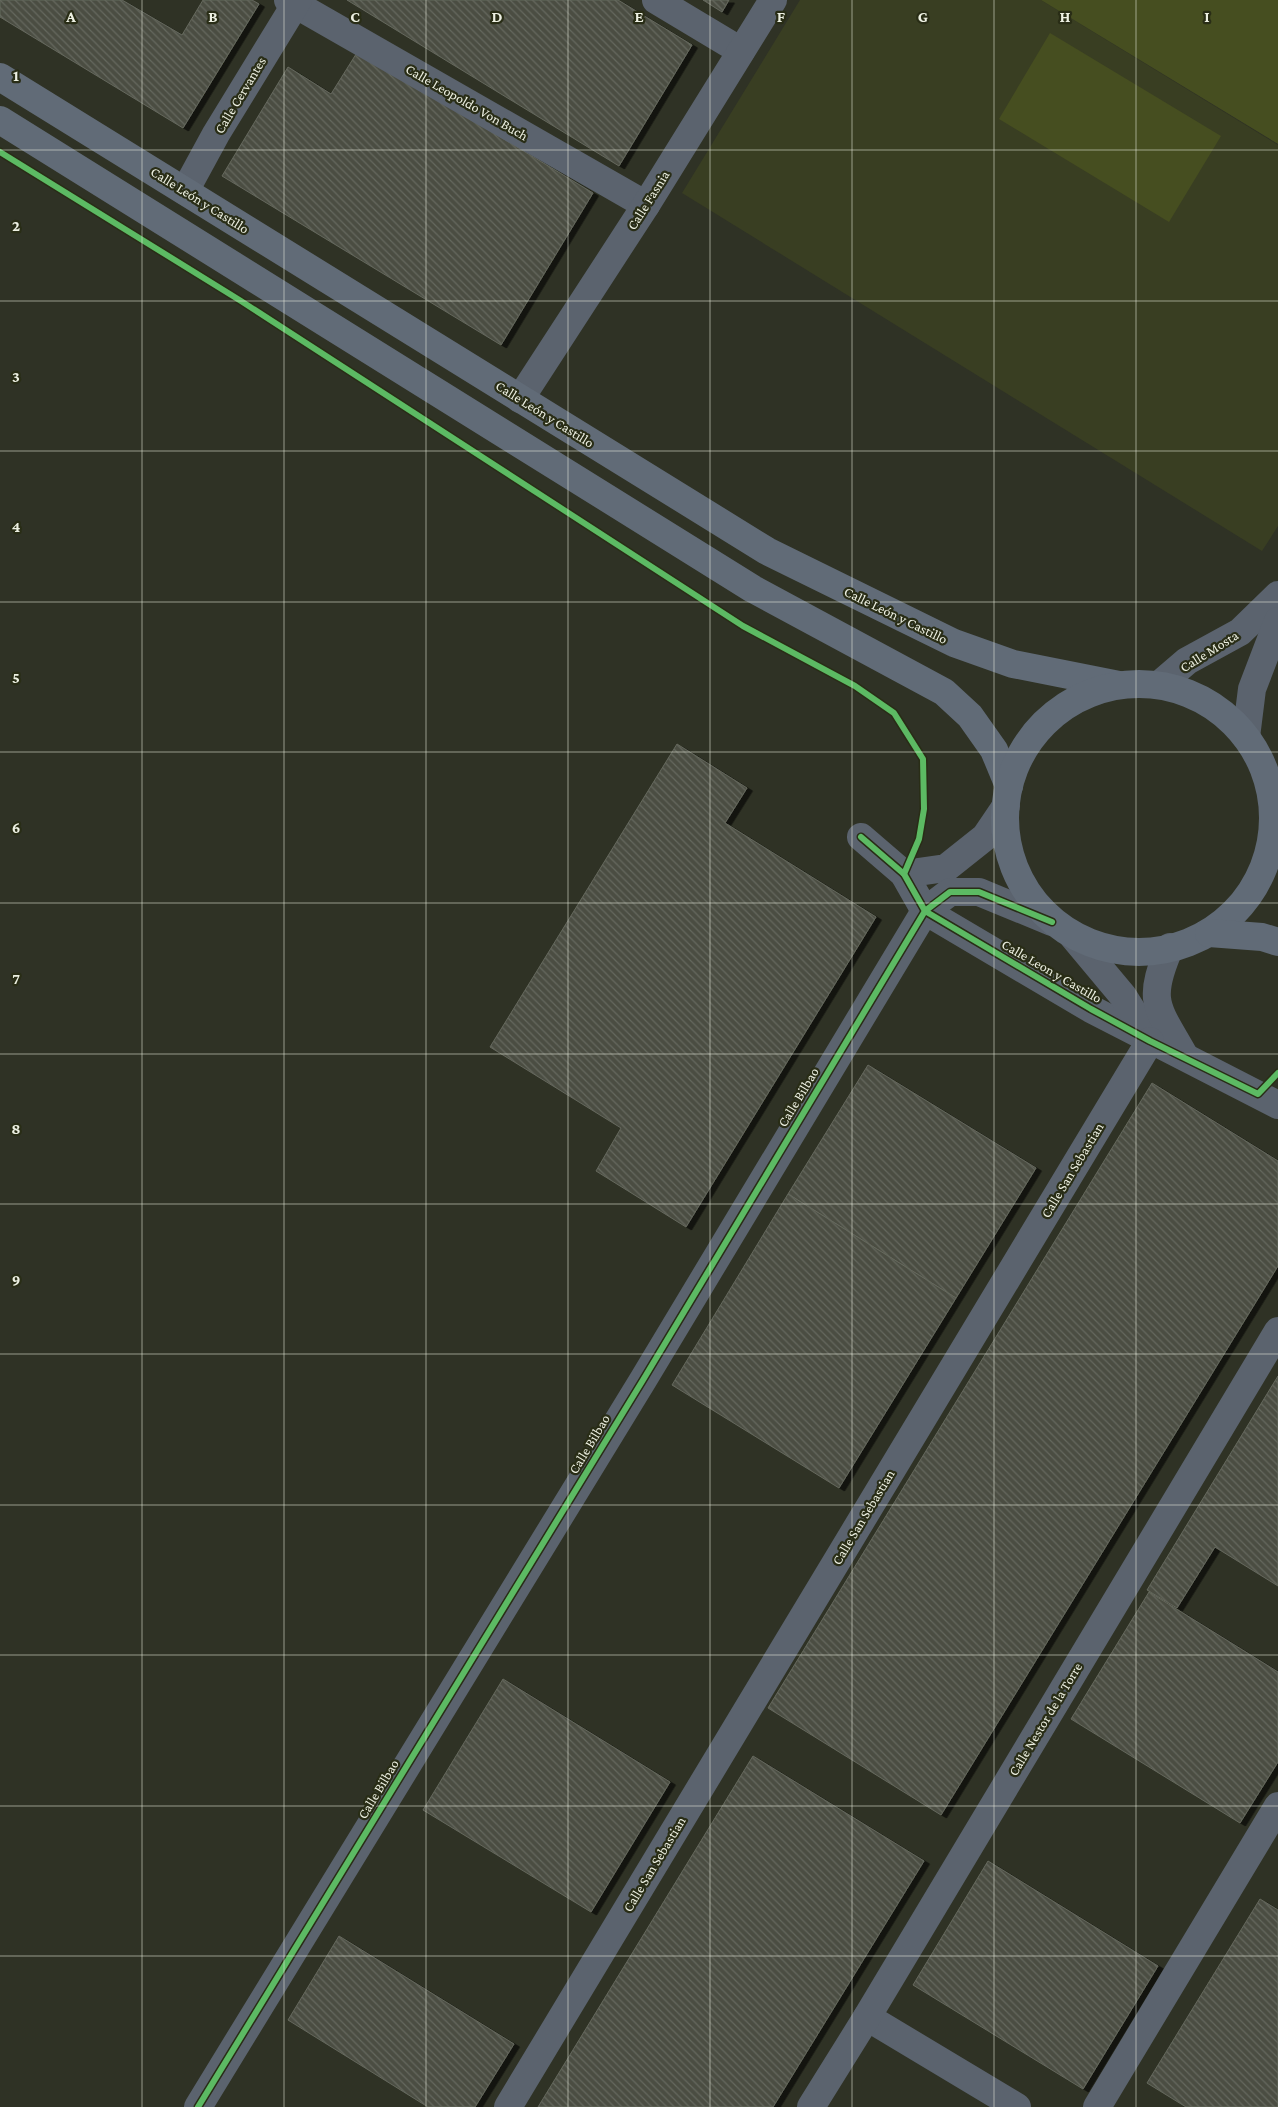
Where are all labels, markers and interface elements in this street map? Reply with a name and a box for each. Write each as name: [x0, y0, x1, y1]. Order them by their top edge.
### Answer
text: A: [65, 8, 76, 25]
text: B: [208, 8, 218, 25]
text: C: [350, 8, 360, 25]
text: D: [491, 8, 503, 25]
text: E: [634, 8, 644, 25]
text: F: [777, 8, 786, 25]
text: G: [918, 8, 928, 25]
text: H: [1060, 8, 1071, 25]
text: I: [1204, 8, 1210, 25]
street label: Calle Cervantes: [211, 54, 269, 136]
street label: Calle Leopoldo Von Buch: [403, 60, 531, 144]
text: 1: [13, 67, 19, 84]
street label: Calle León y Castillo: [148, 163, 252, 237]
street label: Calle Fasnia: [623, 167, 673, 233]
text: 2: [12, 217, 20, 234]
text: 3: [12, 368, 20, 385]
street label: Calle León y Castillo: [493, 377, 597, 451]
text: 4: [12, 518, 21, 535]
street label: Calle León y Castillo: [842, 583, 950, 647]
street label: Calle Mosta: [1177, 626, 1242, 675]
text: 5: [12, 669, 20, 686]
text: 6: [12, 819, 20, 836]
street label: Calle Leon y Castillo: [999, 936, 1105, 1006]
text: 7: [12, 970, 20, 987]
street label: Calle Bilbao: [774, 1064, 822, 1130]
street label: Calle San Sebastian: [1037, 1119, 1107, 1220]
text: 8: [11, 1120, 21, 1137]
text: 9: [12, 1271, 20, 1288]
street label: Calle Bilbao: [565, 1411, 613, 1477]
street label: Calle San Sebastian: [828, 1466, 898, 1567]
street label: Calle Nestor de la Torre: [1005, 1659, 1085, 1779]
street label: Calle Bilbao: [354, 1756, 402, 1822]
street label: Calle San Sebastian: [619, 1813, 689, 1914]

